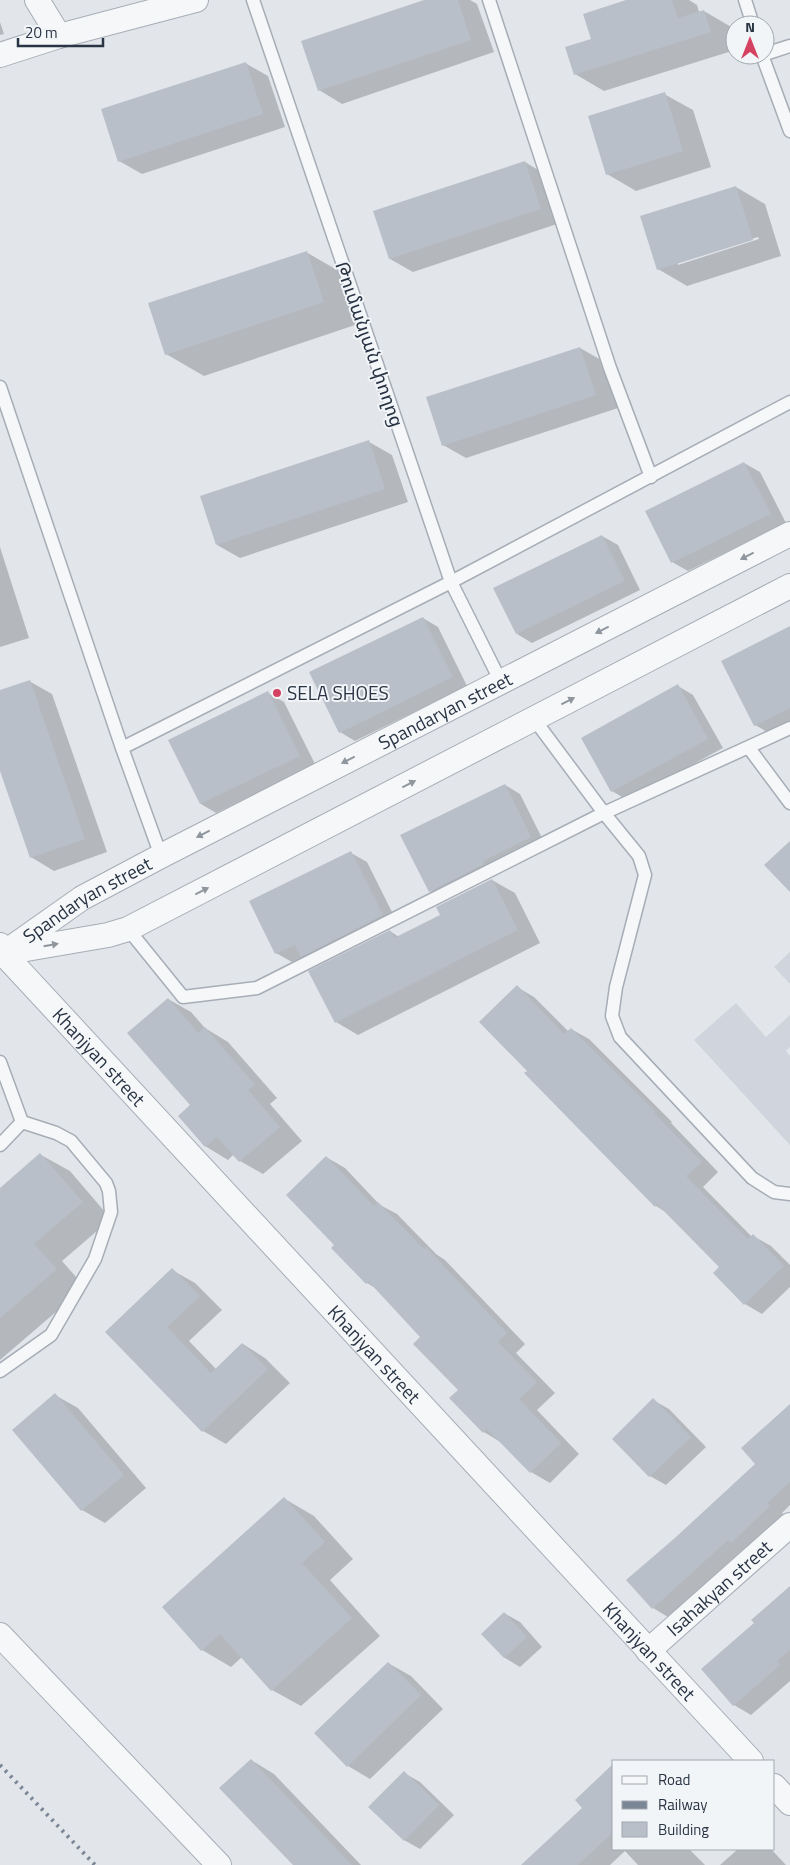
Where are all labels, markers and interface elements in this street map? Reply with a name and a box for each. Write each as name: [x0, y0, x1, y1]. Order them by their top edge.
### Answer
scale bar: [18, 15, 102, 47]
north arrow: [725, 15, 775, 65]
text: N: [745, 16, 755, 37]
text: 20 m: [25, 21, 58, 44]
street label: Թումանյան փողոց: [328, 257, 412, 431]
one-way arrow: [739, 552, 754, 560]
one-way arrow: [595, 626, 609, 634]
street label: Spandaryan street: [373, 664, 517, 757]
place label: SELA SHOES: [287, 678, 389, 707]
marker: SELA SHOES: [271, 687, 283, 699]
one-way arrow: [561, 697, 576, 705]
one-way arrow: [341, 756, 355, 764]
one-way arrow: [401, 780, 416, 788]
one-way arrow: [196, 830, 211, 838]
street label: Spandaryan street: [16, 848, 157, 950]
one-way arrow: [195, 887, 209, 895]
one-way arrow: [43, 941, 59, 949]
street label: Khanjyan street: [46, 1001, 153, 1113]
street label: Khanjyan street: [321, 1298, 428, 1410]
street label: Isahakyan street: [660, 1533, 778, 1642]
street label: Khanjyan street: [596, 1595, 703, 1707]
legend: [612, 1760, 775, 1850]
text: Road: [658, 1768, 690, 1791]
text: Railway: [658, 1793, 708, 1816]
text: Building: [658, 1818, 709, 1841]

